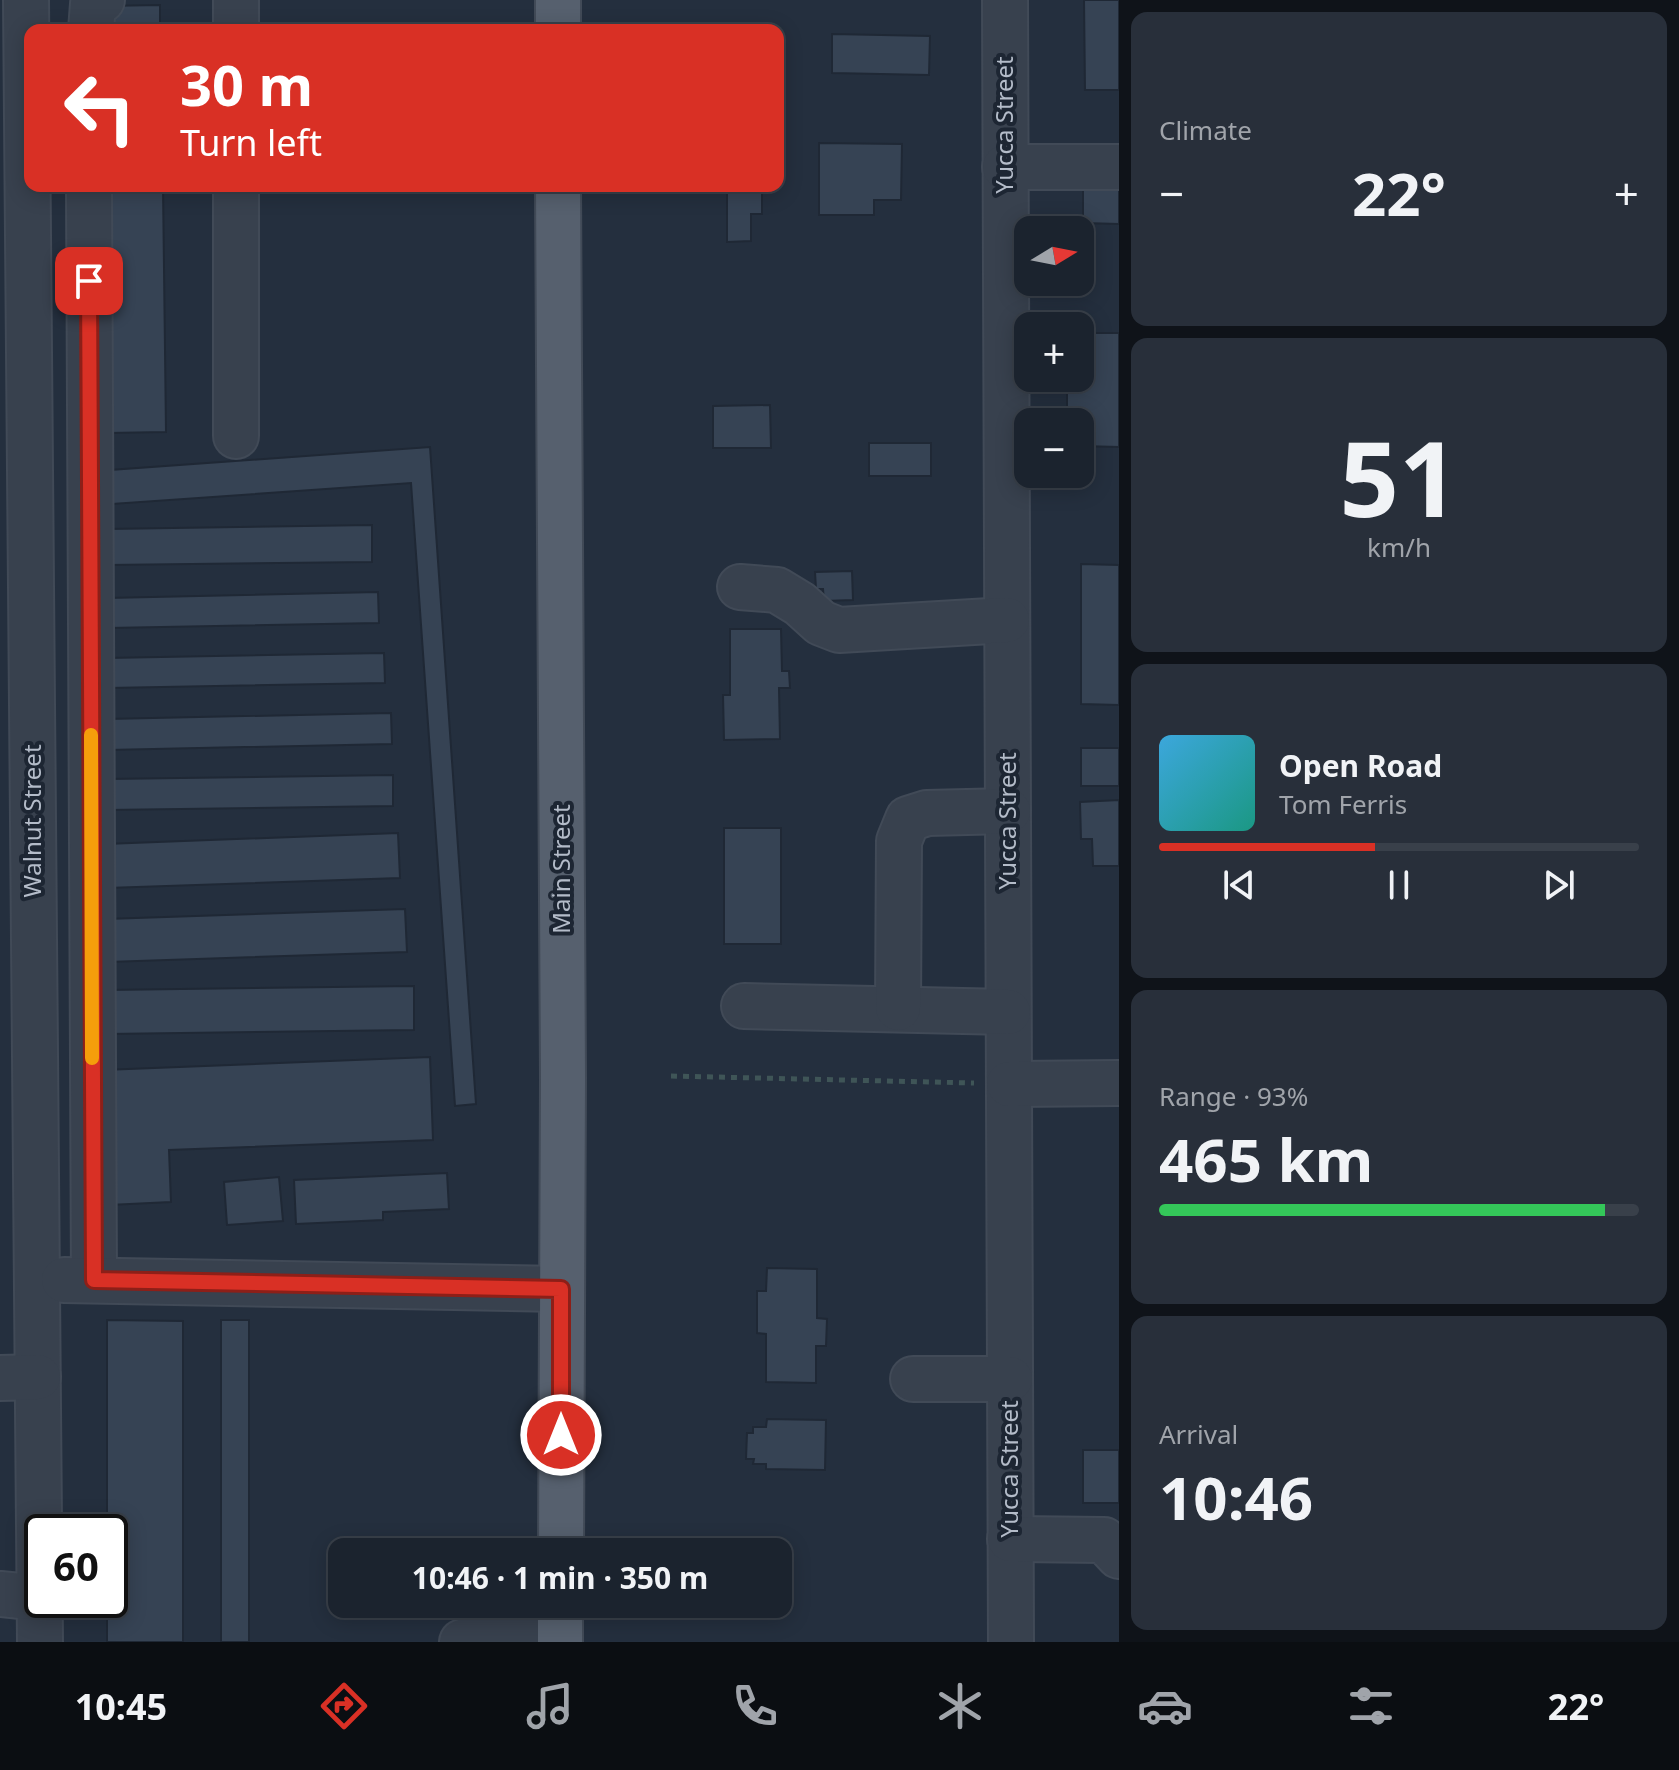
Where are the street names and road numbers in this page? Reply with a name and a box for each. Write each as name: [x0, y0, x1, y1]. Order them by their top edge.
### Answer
street label: Yucca Street: [987, 56, 1020, 194]
street label: Walnut Street: [15, 744, 48, 898]
street label: Yucca Street: [990, 752, 1023, 890]
street label: Main Street: [544, 804, 577, 934]
street label: Yucca Street: [992, 1400, 1025, 1538]

